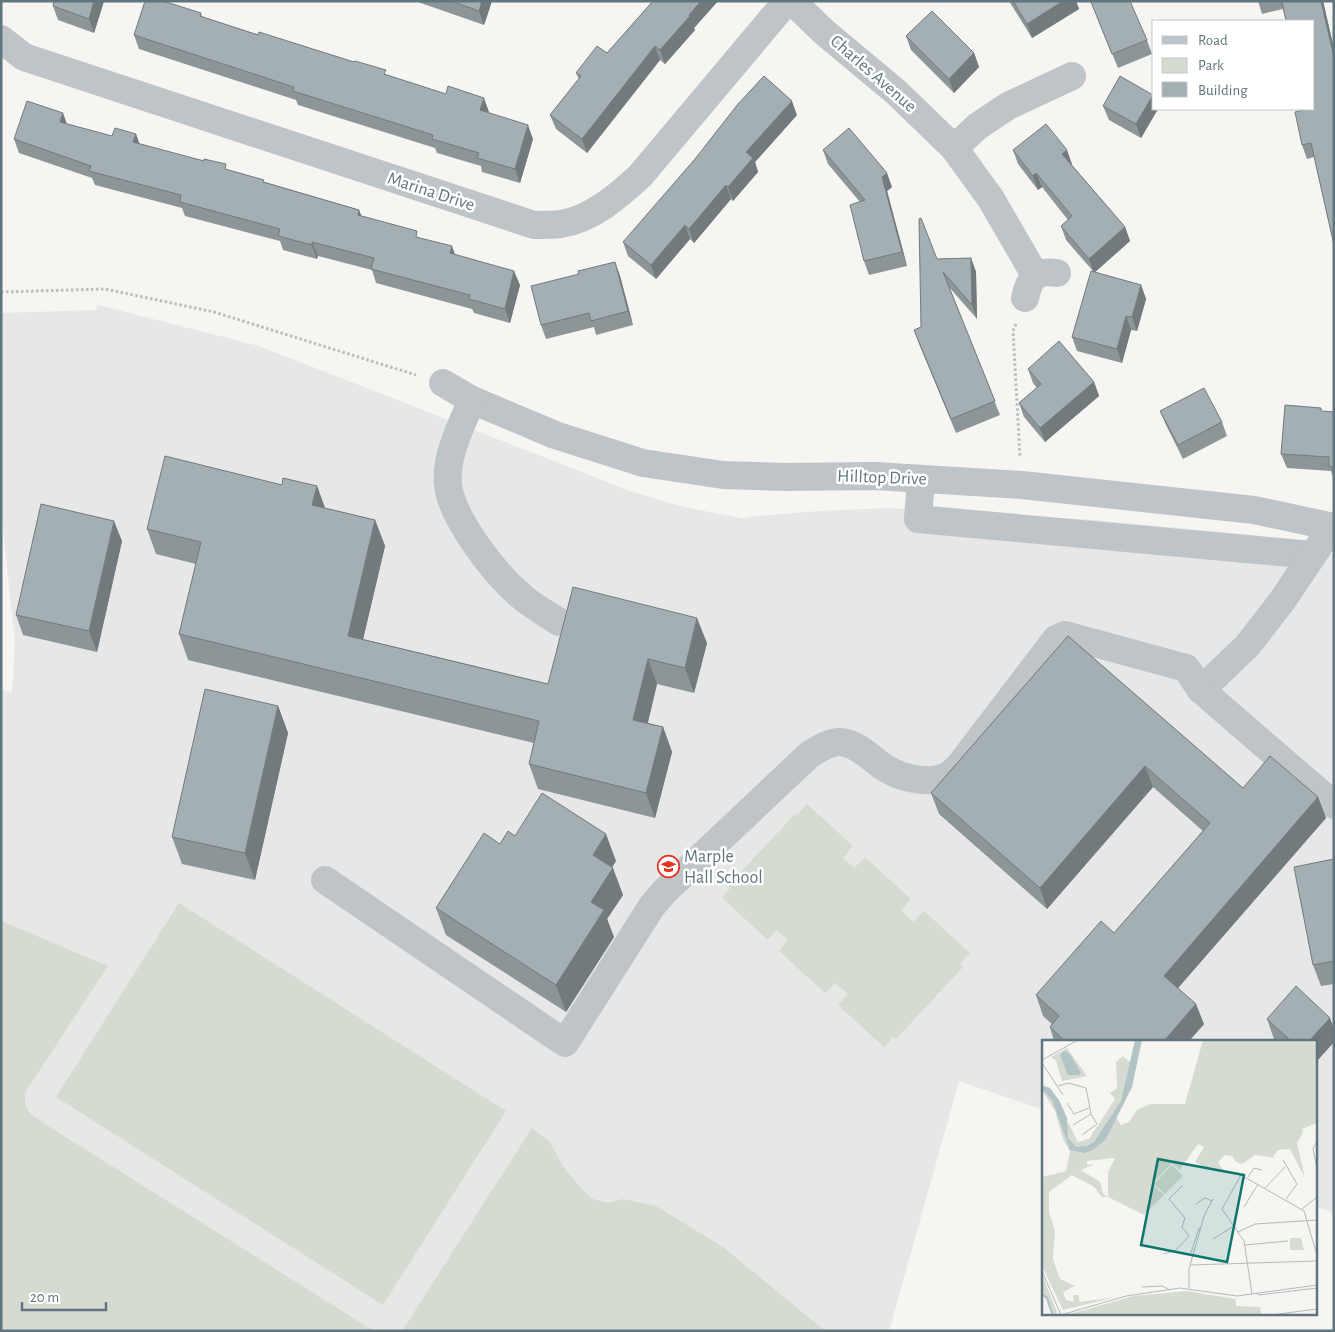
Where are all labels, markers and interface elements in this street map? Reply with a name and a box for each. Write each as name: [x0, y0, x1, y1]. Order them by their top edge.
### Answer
legend: [1152, 20, 1315, 110]
street label: Charles Avenue: [827, 32, 919, 116]
text: Road: [1198, 33, 1228, 48]
text: Park: [1198, 58, 1224, 73]
text: Building: [1198, 83, 1248, 98]
street label: Marina Drive: [385, 169, 477, 215]
street label: Hilltop Drive: [837, 467, 927, 489]
place label: Marple Hall School: [684, 848, 763, 887]
school or university icon: Marple Hall School: [656, 855, 680, 879]
inset map: [1042, 1040, 1318, 1314]
scale bar: [22, 1280, 106, 1312]
text: 20 m: [30, 1290, 59, 1305]

